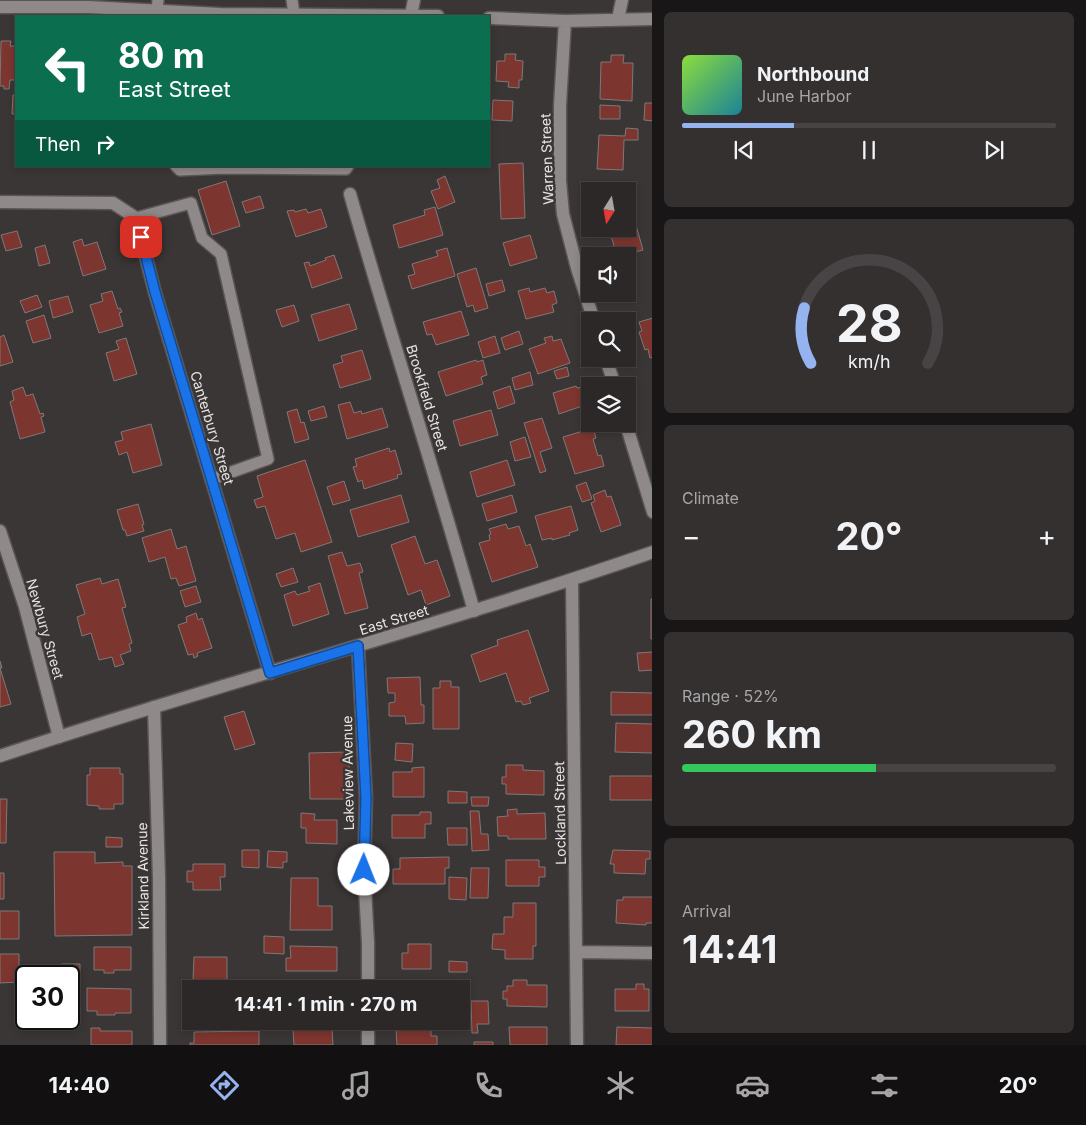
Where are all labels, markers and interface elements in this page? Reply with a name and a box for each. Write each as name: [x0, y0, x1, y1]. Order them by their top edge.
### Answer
text: 80 m: [118, 34, 205, 76]
icon: left: [35, 35, 100, 100]
text: Northbound: [757, 63, 869, 86]
text: East Street: [118, 76, 231, 102]
text: June Harbor: [757, 86, 851, 106]
street label: Warren Street: [536, 113, 557, 205]
icon: right: [91, 130, 119, 158]
text: Then: [35, 133, 81, 156]
icon: previous: [730, 136, 758, 164]
icon: pause: [855, 136, 883, 164]
icon: next: [980, 136, 1008, 164]
north arrow: [581, 182, 636, 238]
map controls: [581, 182, 636, 432]
pin: [120, 216, 162, 258]
icon: arrive: [127, 223, 155, 251]
button: sound: [581, 247, 636, 302]
text: 28: [836, 292, 902, 355]
button: search: [581, 312, 636, 367]
street label: Brookfield Street: [403, 342, 452, 454]
text: km/h: [848, 351, 890, 372]
street label: Canterbury Street: [187, 369, 238, 487]
button: layers: [581, 377, 636, 432]
text: Climate: [682, 488, 739, 508]
text: 20°: [835, 513, 903, 559]
text: −: [682, 519, 701, 553]
text: +: [1037, 519, 1056, 553]
street label: Newbury Street: [23, 577, 68, 681]
street label: East Street: [357, 601, 431, 638]
text: Range · 52%: [682, 686, 779, 706]
text: 260 km: [682, 711, 822, 757]
street label: Lakeview Avenue: [338, 715, 357, 831]
street label: Lockland Street: [550, 761, 569, 865]
street label: Kirkland Avenue: [133, 822, 152, 930]
position arrow: [337, 843, 389, 895]
text: Arrival: [682, 901, 731, 921]
text: 14:41: [682, 926, 777, 972]
speed limit sign: 30: [15, 965, 80, 1030]
text: 14:41 · 1 min · 270 m: [235, 993, 417, 1016]
icon: directions: [207, 1068, 242, 1103]
icon: music: [339, 1068, 374, 1103]
icon: phone: [471, 1068, 506, 1103]
icon: climate: [603, 1068, 638, 1103]
icon: car: [735, 1068, 770, 1103]
icon: filters: [867, 1068, 902, 1103]
text: 14:40: [48, 1072, 110, 1098]
text: 20°: [999, 1072, 1038, 1098]

